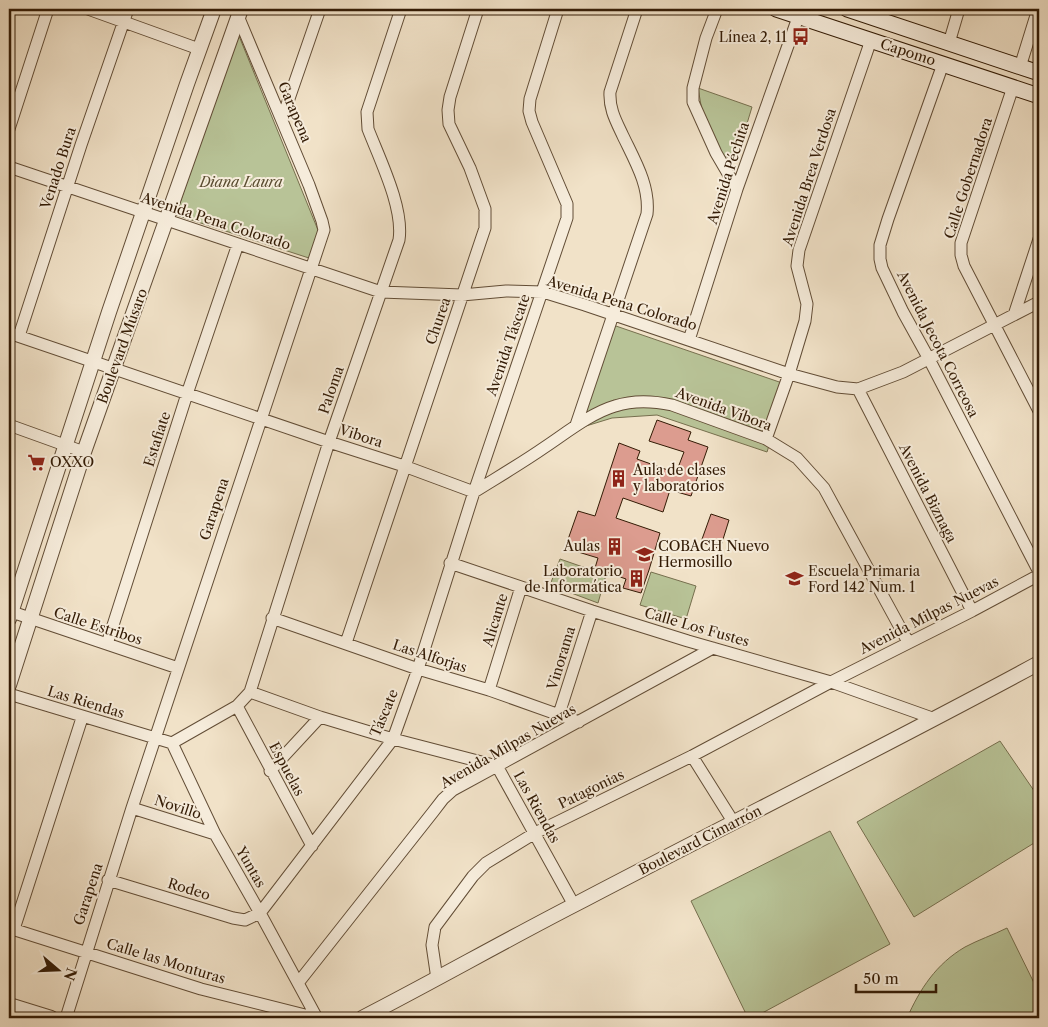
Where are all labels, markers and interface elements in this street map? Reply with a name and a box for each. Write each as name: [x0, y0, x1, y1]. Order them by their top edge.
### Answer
bus stop icon: Línea 2, 11: [791, 27, 811, 47]
place label: Línea 2, 11: [719, 28, 787, 46]
street label: Capomo: [878, 35, 938, 69]
street label: Garapena: [274, 79, 316, 146]
street label: Avenida Brea Verdosa: [778, 105, 840, 249]
street label: Calle Gobernadora: [940, 114, 996, 241]
street label: Avenida Péchita: [703, 119, 753, 227]
street label: Venado Bura: [36, 124, 80, 212]
park label: Diana Laura: [198, 173, 283, 191]
street label: Avenida Pena Colorado: [138, 188, 293, 254]
street label: Avenida Jecota Correosa: [893, 267, 983, 421]
street label: Avenida Pena Colorado: [544, 271, 699, 334]
street label: Boulevard Músaro: [93, 286, 151, 406]
street label: Avenida Táscate: [482, 291, 534, 399]
street label: Churea: [421, 294, 455, 347]
street label: Paloma: [314, 363, 348, 416]
street label: Avenida Víbora: [673, 383, 775, 435]
street label: Estafiate: [140, 409, 174, 469]
street label: Vibora: [336, 420, 386, 452]
street label: Avenida Biznaga: [895, 439, 961, 546]
supermarket icon: OXXO: [26, 452, 46, 472]
place label: OXXO: [50, 453, 94, 471]
place label: Aula de clases y laboratorios: [632, 461, 726, 495]
building icon: Aula de clases y laboratorios: [609, 468, 629, 488]
street label: Garapena: [195, 475, 233, 542]
building icon: Aulas: [604, 536, 624, 556]
place label: Aulas: [563, 537, 600, 555]
place label: COBACH Nuevo Hermosillo: [658, 537, 769, 571]
school or university icon: COBACH Nuevo Hermosillo: [634, 544, 654, 564]
place label: Laboratorio de Informática: [524, 562, 623, 596]
place label: Escuela Primaria Ford 142 Num. 1: [808, 562, 921, 596]
building icon: Laboratorio de Informática: [626, 569, 646, 589]
school or university icon: Escuela Primaria Ford 142 Num. 1: [784, 569, 804, 589]
street label: Avenida Milpas Nuevas: [856, 572, 1001, 658]
street label: Alicante: [478, 591, 512, 650]
street label: Calle Estribos: [51, 603, 145, 649]
street label: Calle Los Fustes: [642, 603, 752, 651]
street label: Vinorama: [543, 624, 579, 693]
street label: Las Alforjas: [391, 636, 469, 676]
street label: Las Riendas: [45, 682, 127, 722]
street label: Táscate: [366, 686, 402, 740]
street label: Avenida Milpas Nuevas: [436, 700, 579, 793]
street label: Espuelas: [265, 739, 309, 799]
street label: Patagonias: [555, 765, 627, 813]
street label: Las Riendas: [510, 768, 564, 846]
street label: Novillo: [152, 791, 204, 823]
street label: Boulevard Cimarrón: [635, 801, 765, 879]
street label: Yuntas: [232, 842, 270, 891]
street label: Garapena: [69, 860, 107, 927]
street label: Rodeo: [165, 874, 213, 904]
street label: Calle las Monturas: [104, 934, 228, 988]
north arrow: [32, 944, 82, 994]
scale bar: [856, 962, 936, 994]
text: N: [60, 966, 81, 983]
text: 50 m: [863, 969, 899, 988]

